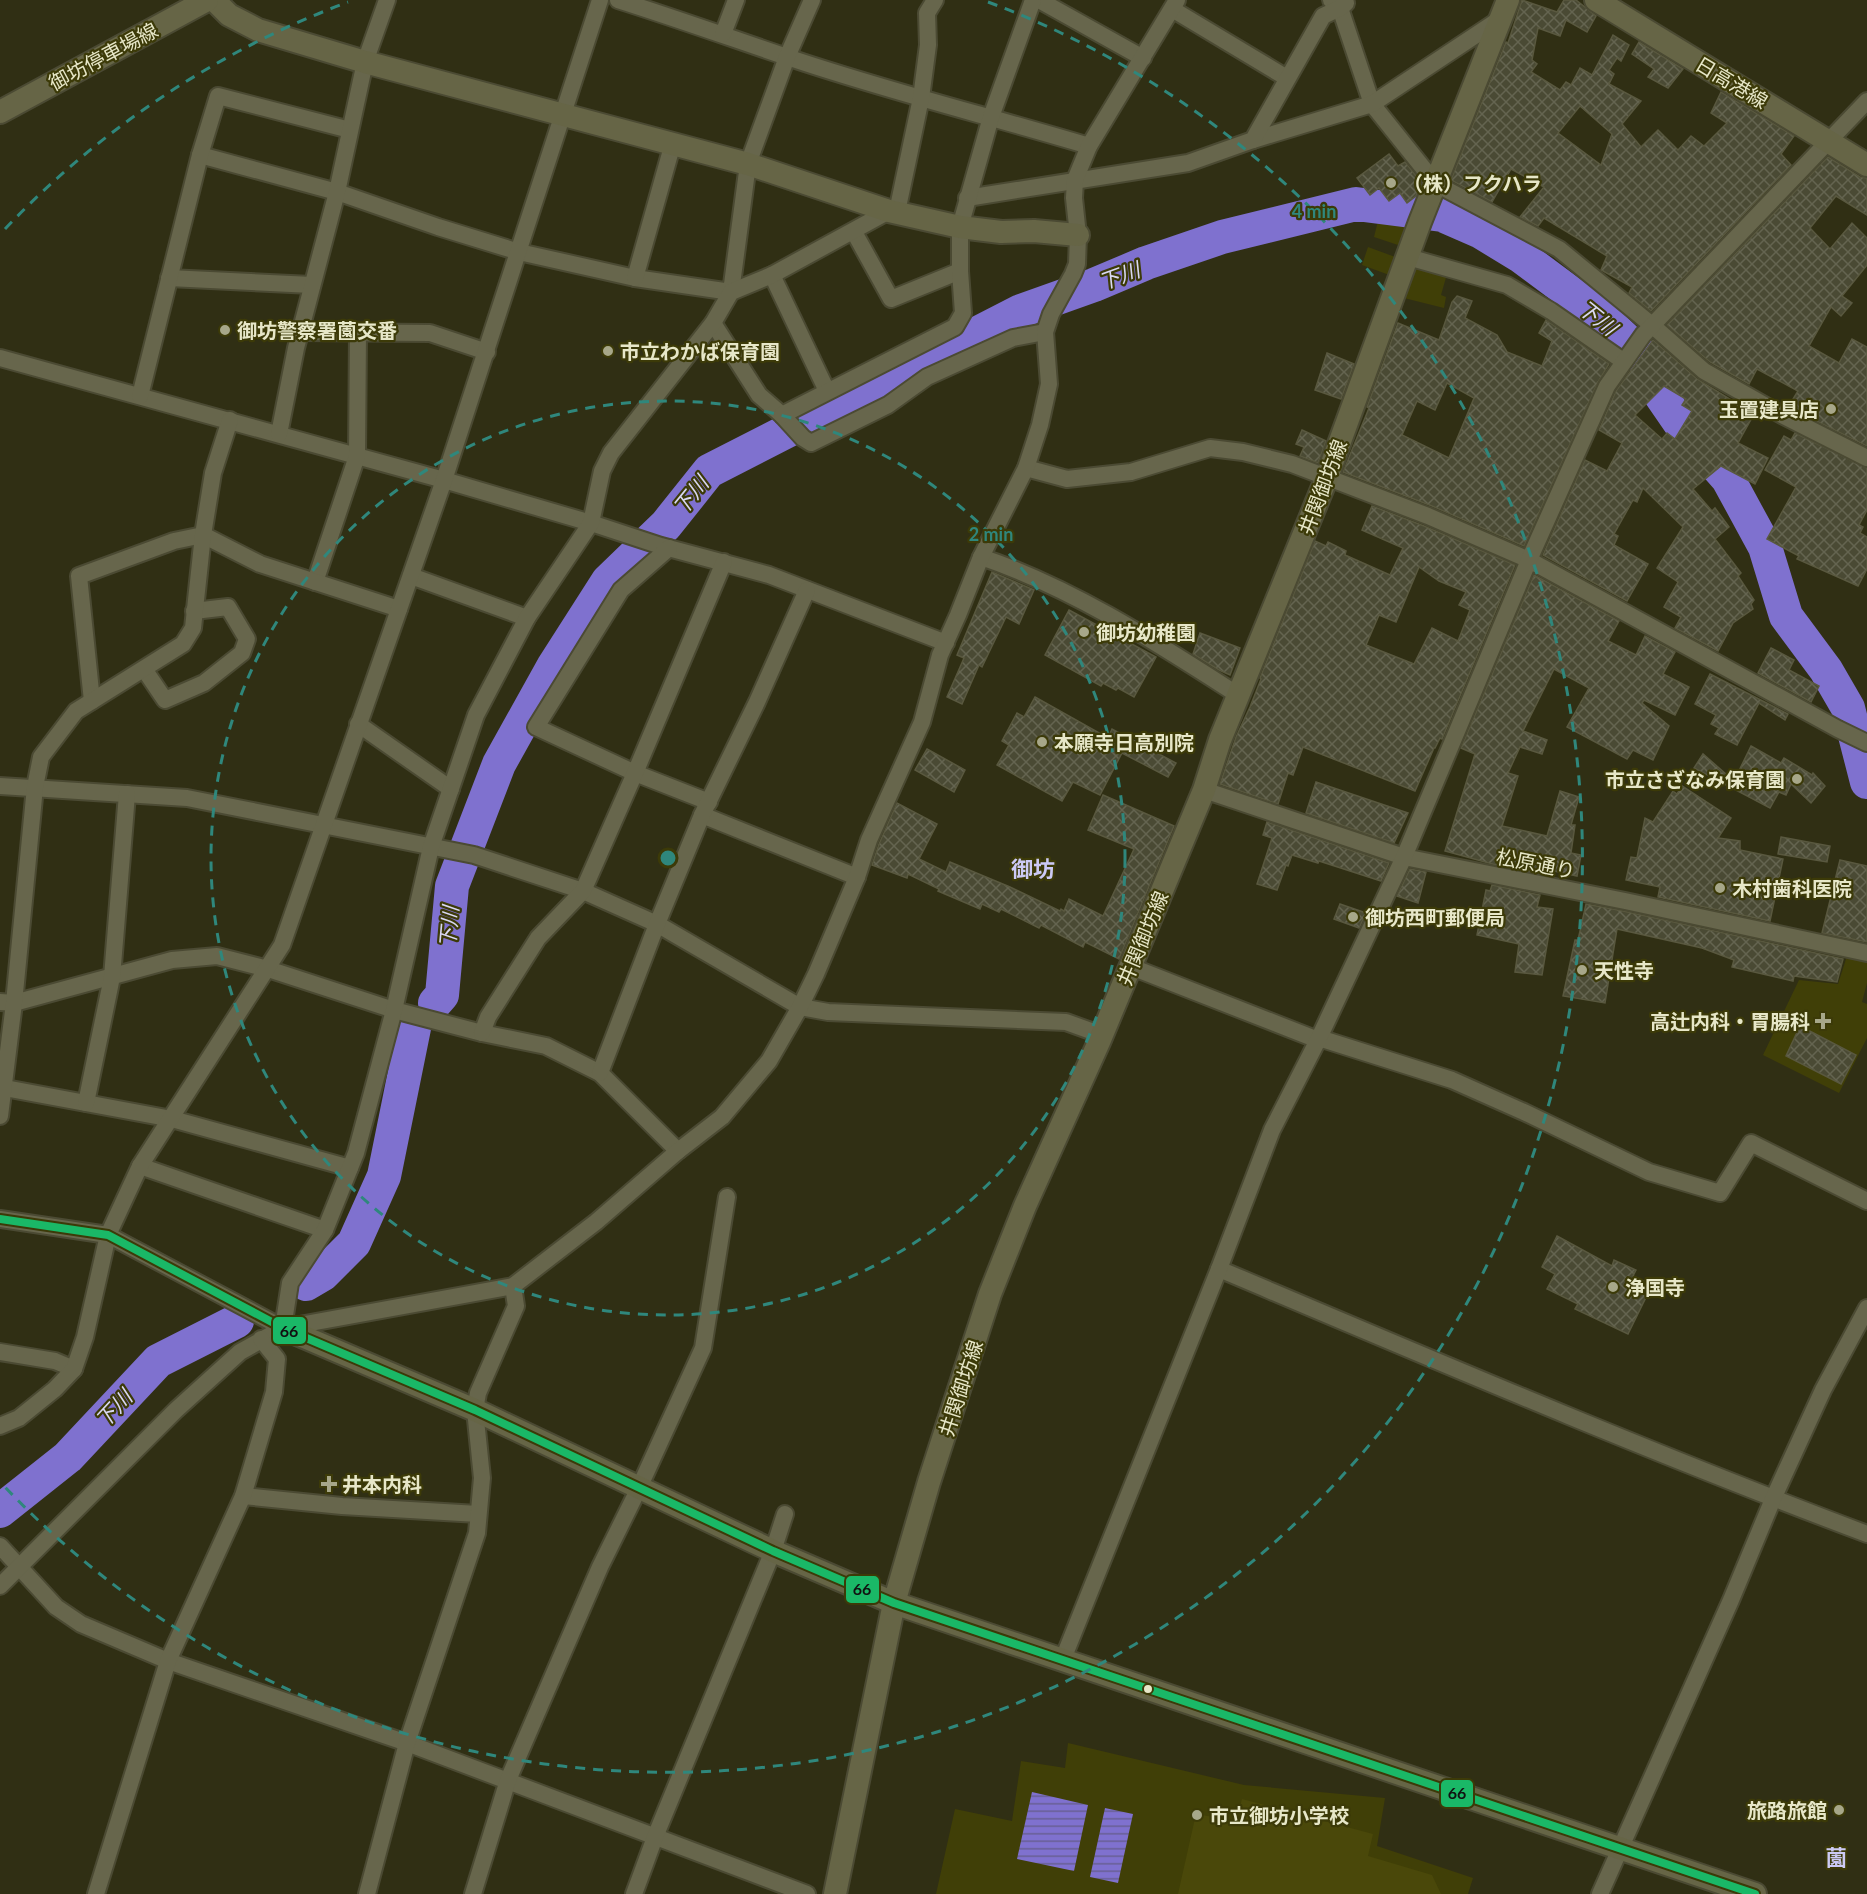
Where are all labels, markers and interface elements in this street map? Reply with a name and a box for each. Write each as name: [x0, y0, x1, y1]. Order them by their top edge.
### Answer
street label: 御坊停車場線: [44, 17, 162, 95]
street label: 日高港線: [1692, 51, 1772, 113]
place label: （株）フクハラ: [1403, 171, 1542, 195]
marker: （株）フクハラ: [1384, 176, 1398, 190]
text: 4 min: [1292, 200, 1336, 222]
water label: 下川: [1095, 255, 1145, 294]
water label: 下川: [1574, 294, 1624, 341]
place label: 御坊警察署薗交番: [237, 318, 397, 342]
marker: 御坊警察署薗交番: [218, 323, 232, 337]
place label: 市立わかば保育園: [620, 339, 780, 363]
marker: 市立わかば保育園: [601, 344, 615, 358]
place label: 玉置建具店: [1719, 397, 1819, 421]
marker: 玉置建具店: [1824, 402, 1838, 416]
street label: 井関御坊線: [1293, 436, 1351, 538]
water label: 下川: [667, 469, 714, 519]
text: 2 min: [969, 523, 1013, 545]
place label: 御坊幼稚園: [1096, 620, 1196, 644]
marker: 御坊幼稚園: [1077, 625, 1091, 639]
place label: 本願寺日高別院: [1054, 730, 1194, 754]
marker: 本願寺日高別院: [1035, 735, 1049, 749]
place label: 市立さざなみ保育園: [1605, 767, 1785, 791]
marker: 市立さざなみ保育園: [1790, 772, 1804, 786]
street label: 松原通り: [1494, 844, 1578, 882]
centre of rings: [658, 848, 678, 868]
district label: 御坊: [1011, 855, 1055, 882]
place label: 木村歯科医院: [1732, 876, 1852, 900]
marker: 木村歯科医院: [1713, 881, 1727, 895]
street label: 井関御坊線: [1111, 887, 1173, 989]
water label: 下川: [434, 903, 462, 949]
place label: 御坊西町郵便局: [1365, 905, 1505, 929]
marker: 御坊西町郵便局: [1346, 910, 1360, 924]
place label: 天性寺: [1594, 958, 1654, 982]
marker: 天性寺: [1575, 963, 1589, 977]
place label: 高辻内科・胃腸科: [1650, 1009, 1810, 1033]
marker: 高辻内科・胃腸科: [1814, 1012, 1832, 1030]
place label: 浄国寺: [1625, 1275, 1685, 1299]
marker: 浄国寺: [1606, 1280, 1620, 1294]
line badge: 66: [272, 1316, 307, 1345]
text: 66: [280, 1321, 298, 1340]
street label: 井関御坊線: [933, 1337, 987, 1439]
water label: 下川: [90, 1383, 138, 1432]
place label: 井本内科: [342, 1472, 422, 1496]
marker: 井本内科: [320, 1475, 338, 1493]
line badge: 66: [845, 1575, 880, 1604]
text: 66: [853, 1579, 871, 1598]
unlabelled marker: [1142, 1683, 1154, 1695]
line badge: 66: [1440, 1779, 1474, 1808]
text: 66: [1448, 1783, 1466, 1802]
place label: 旅路旅館: [1747, 1798, 1827, 1822]
place label: 市立御坊小学校: [1209, 1803, 1349, 1827]
marker: 旅路旅館: [1832, 1803, 1846, 1817]
marker: 市立御坊小学校: [1190, 1808, 1204, 1822]
district label: 薗: [1825, 1844, 1847, 1871]

